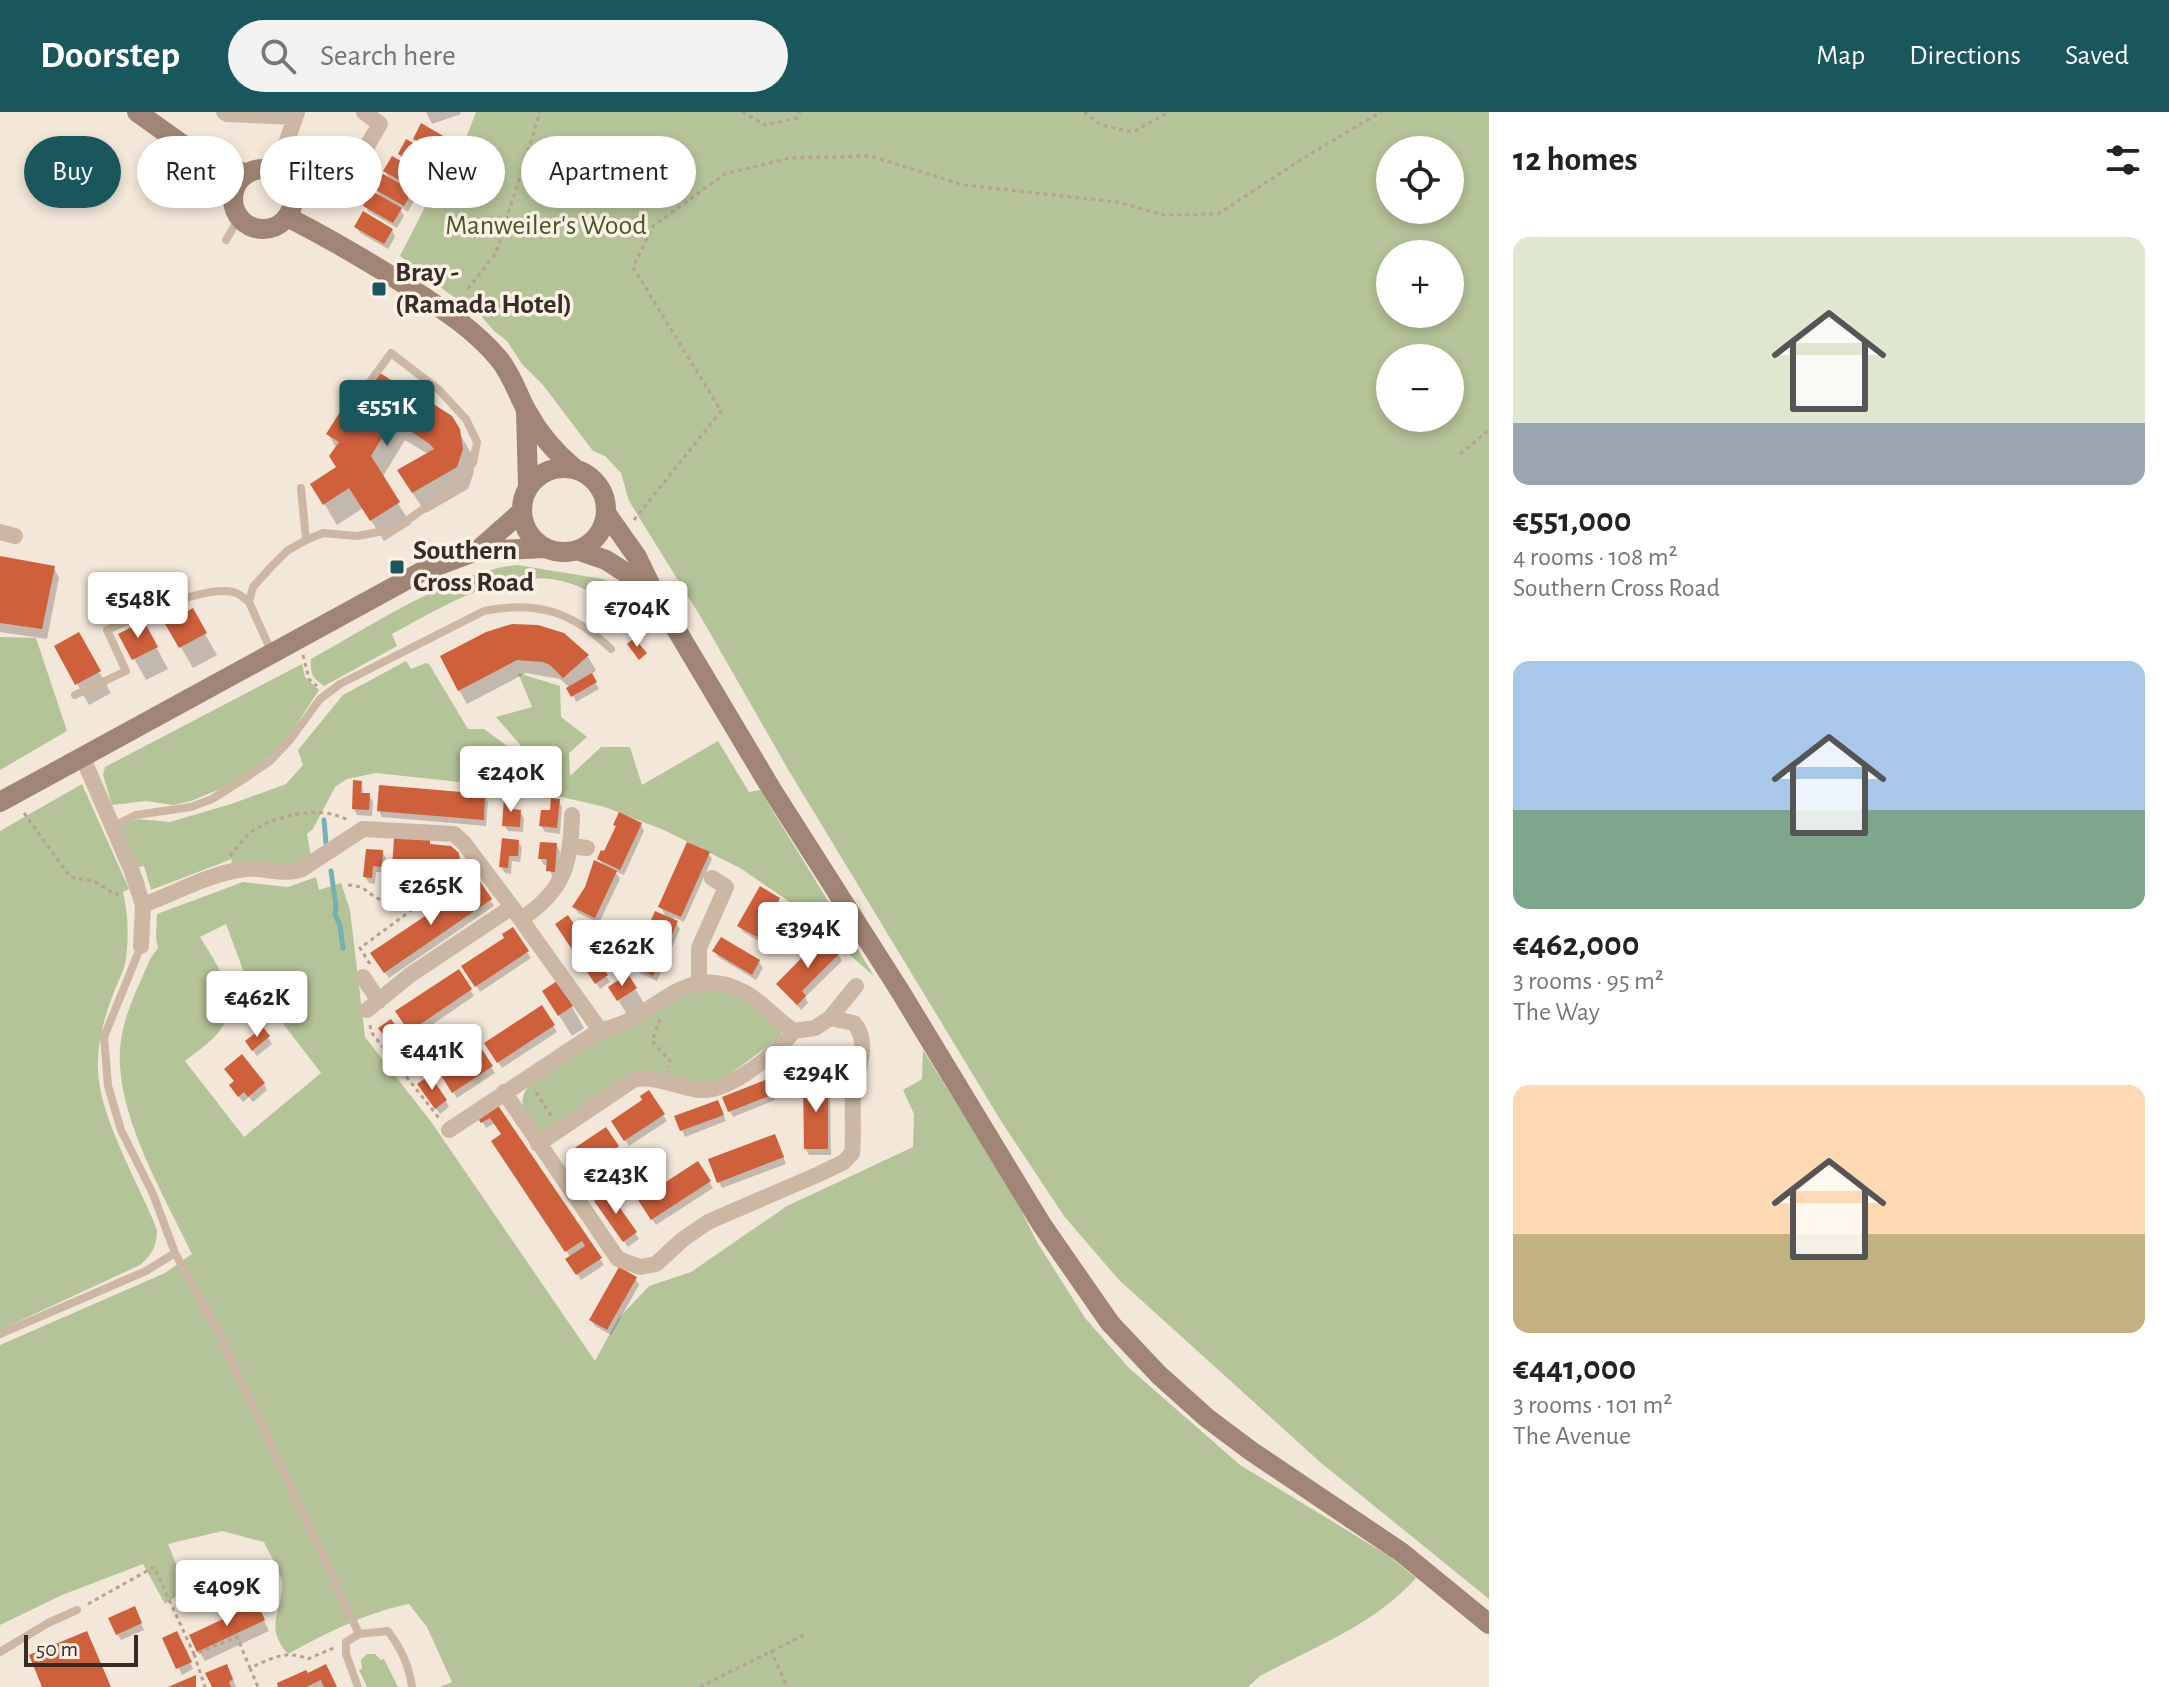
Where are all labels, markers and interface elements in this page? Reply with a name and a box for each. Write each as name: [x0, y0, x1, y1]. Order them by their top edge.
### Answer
search box: [228, 20, 788, 92]
icon: search: [256, 34, 300, 78]
text: Doorstep: [40, 37, 180, 75]
text: Search here: [320, 41, 456, 71]
text: Map: [1816, 42, 1865, 70]
text: Directions: [1909, 42, 2021, 70]
text: Saved: [2065, 42, 2129, 70]
chip: Buy: [24, 136, 121, 208]
chip: Rent: [137, 136, 244, 208]
chip: Filters: [260, 136, 382, 208]
chip: New: [398, 136, 505, 208]
chip: Apartment: [521, 136, 696, 208]
map controls: [1376, 136, 1464, 432]
button: locate: [1376, 136, 1464, 224]
icon: filters: [2101, 138, 2145, 182]
text: 12 homes: [1513, 143, 1638, 177]
park label: Manweiler's Wood: [445, 212, 647, 240]
button: +: [1376, 240, 1464, 328]
place label: Bray - (Ramada Hotel): [395, 259, 572, 319]
marker: Bray - (Ramada Hotel): [370, 280, 388, 298]
icon: home: [1757, 289, 1901, 433]
button: −: [1376, 344, 1464, 432]
pin: €551K: [331, 380, 443, 448]
text: €551K: [357, 393, 417, 419]
text: €551,000: [1513, 504, 1631, 538]
place label: Southern Cross Road: [413, 537, 534, 597]
text: 4 rooms · 108 m²: [1513, 544, 1678, 570]
marker: Southern Cross Road: [388, 558, 406, 576]
pin: €548K: [82, 572, 194, 640]
text: Southern Cross Road: [1513, 575, 1720, 601]
pin: €704K: [581, 581, 693, 649]
text: €548K: [106, 585, 170, 611]
text: €704K: [604, 594, 670, 620]
icon: home: [1757, 713, 1901, 857]
pin: €240K: [455, 746, 567, 814]
text: €240K: [478, 759, 544, 785]
pin: €265K: [375, 859, 487, 927]
text: €265K: [399, 872, 463, 898]
pin: €394K: [752, 902, 864, 970]
text: €394K: [776, 915, 840, 941]
pin: €262K: [566, 920, 678, 988]
text: €462,000: [1513, 928, 1639, 962]
text: €262K: [590, 933, 654, 959]
text: 3 rooms · 95 m²: [1513, 968, 1664, 994]
pin: €462K: [201, 971, 313, 1039]
text: €462K: [224, 984, 290, 1010]
text: The Way: [1513, 999, 1600, 1025]
pin: €441K: [376, 1024, 488, 1092]
text: €441K: [401, 1037, 463, 1063]
pin: €294K: [760, 1046, 872, 1114]
text: €294K: [783, 1059, 849, 1085]
icon: home: [1757, 1137, 1901, 1281]
pin: €243K: [560, 1148, 672, 1216]
text: €243K: [584, 1161, 648, 1187]
text: €441,000: [1513, 1352, 1636, 1386]
text: 3 rooms · 101 m²: [1513, 1392, 1672, 1418]
text: The Avenue: [1513, 1423, 1631, 1449]
pin: €409K: [171, 1560, 283, 1628]
text: €409K: [194, 1573, 260, 1599]
scale bar: [24, 1631, 138, 1667]
text: 50 m: [36, 1638, 78, 1660]

